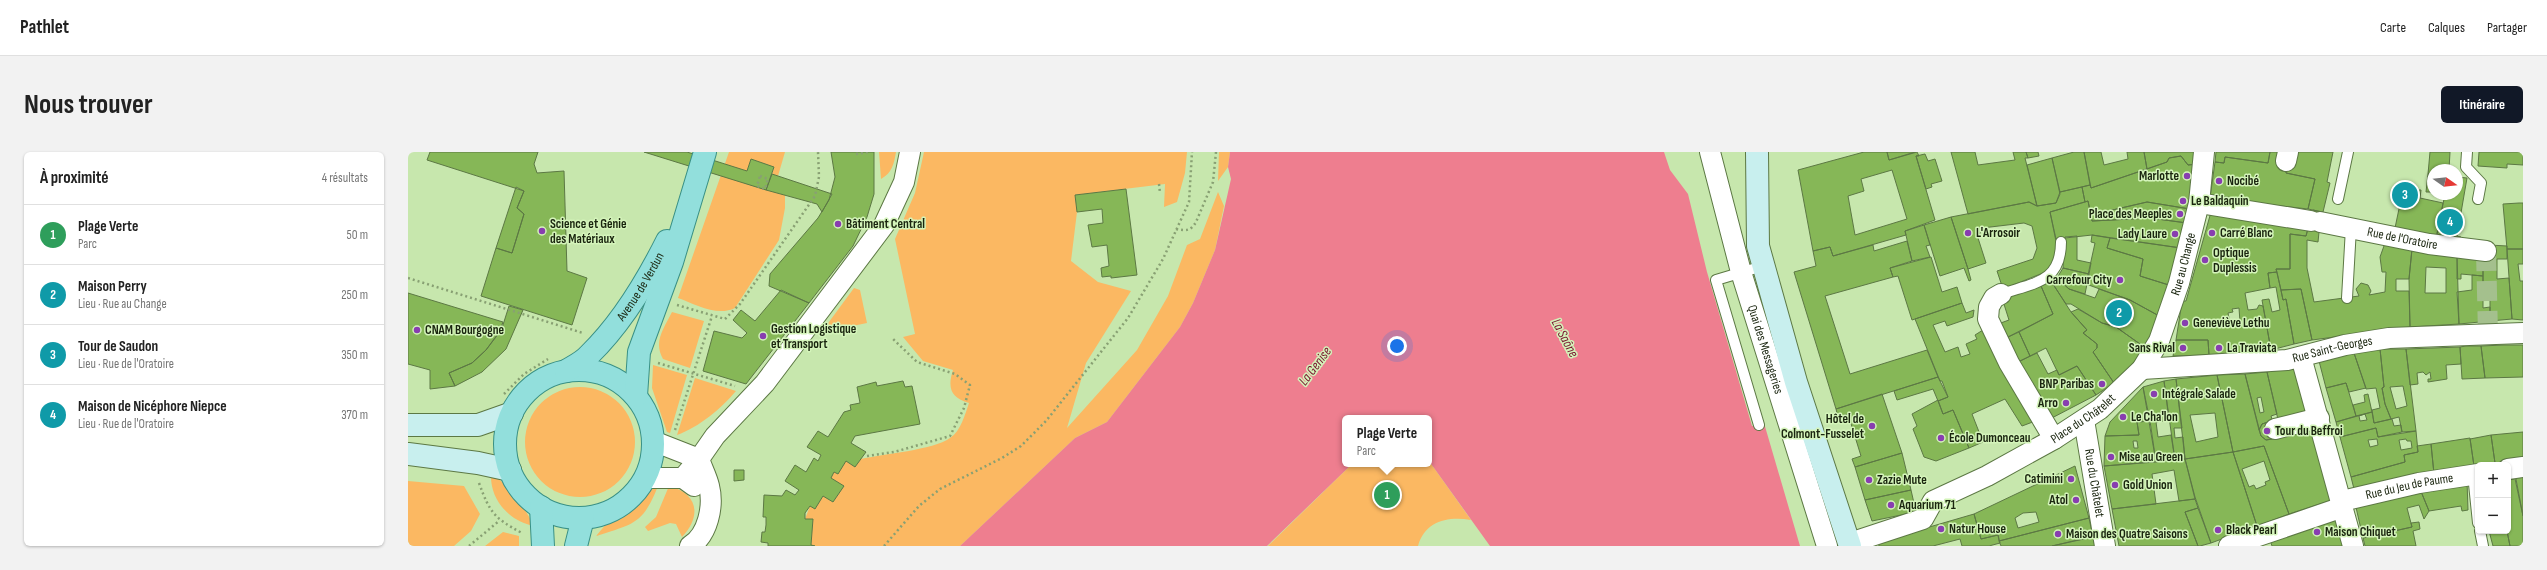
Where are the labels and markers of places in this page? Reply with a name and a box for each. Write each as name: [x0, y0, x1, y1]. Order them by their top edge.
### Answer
place label: Marlotte: [2139, 168, 2179, 184]
marker: Marlotte: [2182, 171, 2192, 181]
place label: Nocibé: [2227, 173, 2259, 189]
marker: Nocibé: [2214, 176, 2224, 186]
pin: 3: [2392, 180, 2418, 210]
place label: Le Baldaquin: [2191, 193, 2249, 209]
marker: Le Baldaquin: [2178, 196, 2188, 206]
place label: Place des Meeples: [2089, 206, 2172, 222]
pin: 4: [2437, 207, 2463, 237]
marker: Place des Meeples: [2175, 209, 2185, 219]
place label: Science et Génie des Matériaux: [550, 216, 627, 247]
place label: Bâtiment Central: [846, 216, 925, 232]
marker: Bâtiment Central: [833, 219, 843, 229]
place label: L'Arrosoir: [1976, 225, 2020, 241]
place label: Carré Blanc: [2220, 225, 2273, 241]
marker: Science et Génie des Matériaux: [537, 226, 547, 236]
place label: Lady Laure: [2118, 226, 2167, 242]
marker: L'Arrosoir: [1963, 228, 1973, 238]
marker: Carré Blanc: [2207, 228, 2217, 238]
marker: Lady Laure: [2170, 229, 2180, 239]
place label: Optique Duplessis: [2213, 245, 2257, 276]
marker: Optique Duplessis: [2200, 255, 2210, 265]
place label: Carrefour City: [2046, 272, 2113, 288]
marker: Carrefour City: [2115, 275, 2125, 285]
pin: 2: [2106, 298, 2132, 328]
place label: Geneviève Lethu: [2193, 315, 2270, 331]
marker: Geneviève Lethu: [2180, 318, 2190, 328]
place label: Gestion Logistique et Transport: [771, 321, 857, 352]
place label: CNAM Bourgogne: [425, 322, 505, 338]
marker: CNAM Bourgogne: [412, 325, 422, 335]
marker: Gestion Logistique et Transport: [758, 331, 768, 341]
place label: Sans Rival: [2129, 340, 2175, 356]
place label: La Traviata: [2227, 340, 2277, 356]
marker: Sans Rival: [2178, 343, 2188, 353]
marker: La Traviata: [2214, 343, 2224, 353]
place label: BNP Paribas: [2039, 376, 2094, 392]
marker: BNP Paribas: [2097, 379, 2107, 389]
place label: Intégrale Salade: [2162, 386, 2236, 402]
marker: Intégrale Salade: [2149, 389, 2159, 399]
place label: Arro: [2037, 395, 2058, 411]
marker: Arro: [2061, 398, 2071, 408]
place label: Le Cha'lon: [2131, 409, 2178, 425]
place label: Hôtel de Colmont-Fusselet: [1781, 411, 1865, 442]
marker: Le Cha'lon: [2118, 412, 2128, 422]
marker: Hôtel de Colmont-Fusselet: [1867, 421, 1877, 431]
place label: Tour du Beffroi: [2275, 423, 2343, 439]
marker: Tour du Beffroi: [2262, 426, 2272, 436]
place label: École Dumonceau: [1949, 430, 2031, 446]
marker: École Dumonceau: [1936, 433, 1946, 443]
place label: Mise au Green: [2119, 449, 2183, 465]
marker: Mise au Green: [2106, 452, 2116, 462]
place label: Catimini: [2025, 471, 2063, 487]
place label: Zazie Mute: [1877, 472, 1927, 488]
marker: Catimini: [2066, 474, 2076, 484]
marker: Zazie Mute: [1864, 475, 1874, 485]
place label: Gold Union: [2123, 477, 2173, 493]
pin: 1: [1374, 480, 1400, 510]
marker: Gold Union: [2110, 480, 2120, 490]
place label: Atol: [2048, 492, 2068, 508]
marker: Atol: [2071, 495, 2081, 505]
place label: Aquarium 71: [1898, 497, 1956, 513]
marker: Aquarium 71: [1886, 500, 1896, 510]
place label: Natur House: [1949, 521, 2007, 537]
place label: Black Pearl: [2226, 522, 2277, 538]
marker: Natur House: [1936, 524, 1946, 534]
place label: Maison Chiquet: [2325, 524, 2397, 540]
marker: Black Pearl: [2213, 525, 2223, 535]
place label: Maison des Quatre Saisons: [2066, 526, 2188, 542]
marker: Maison Chiquet: [2312, 527, 2322, 537]
marker: Maison des Quatre Saisons: [2053, 529, 2063, 539]

